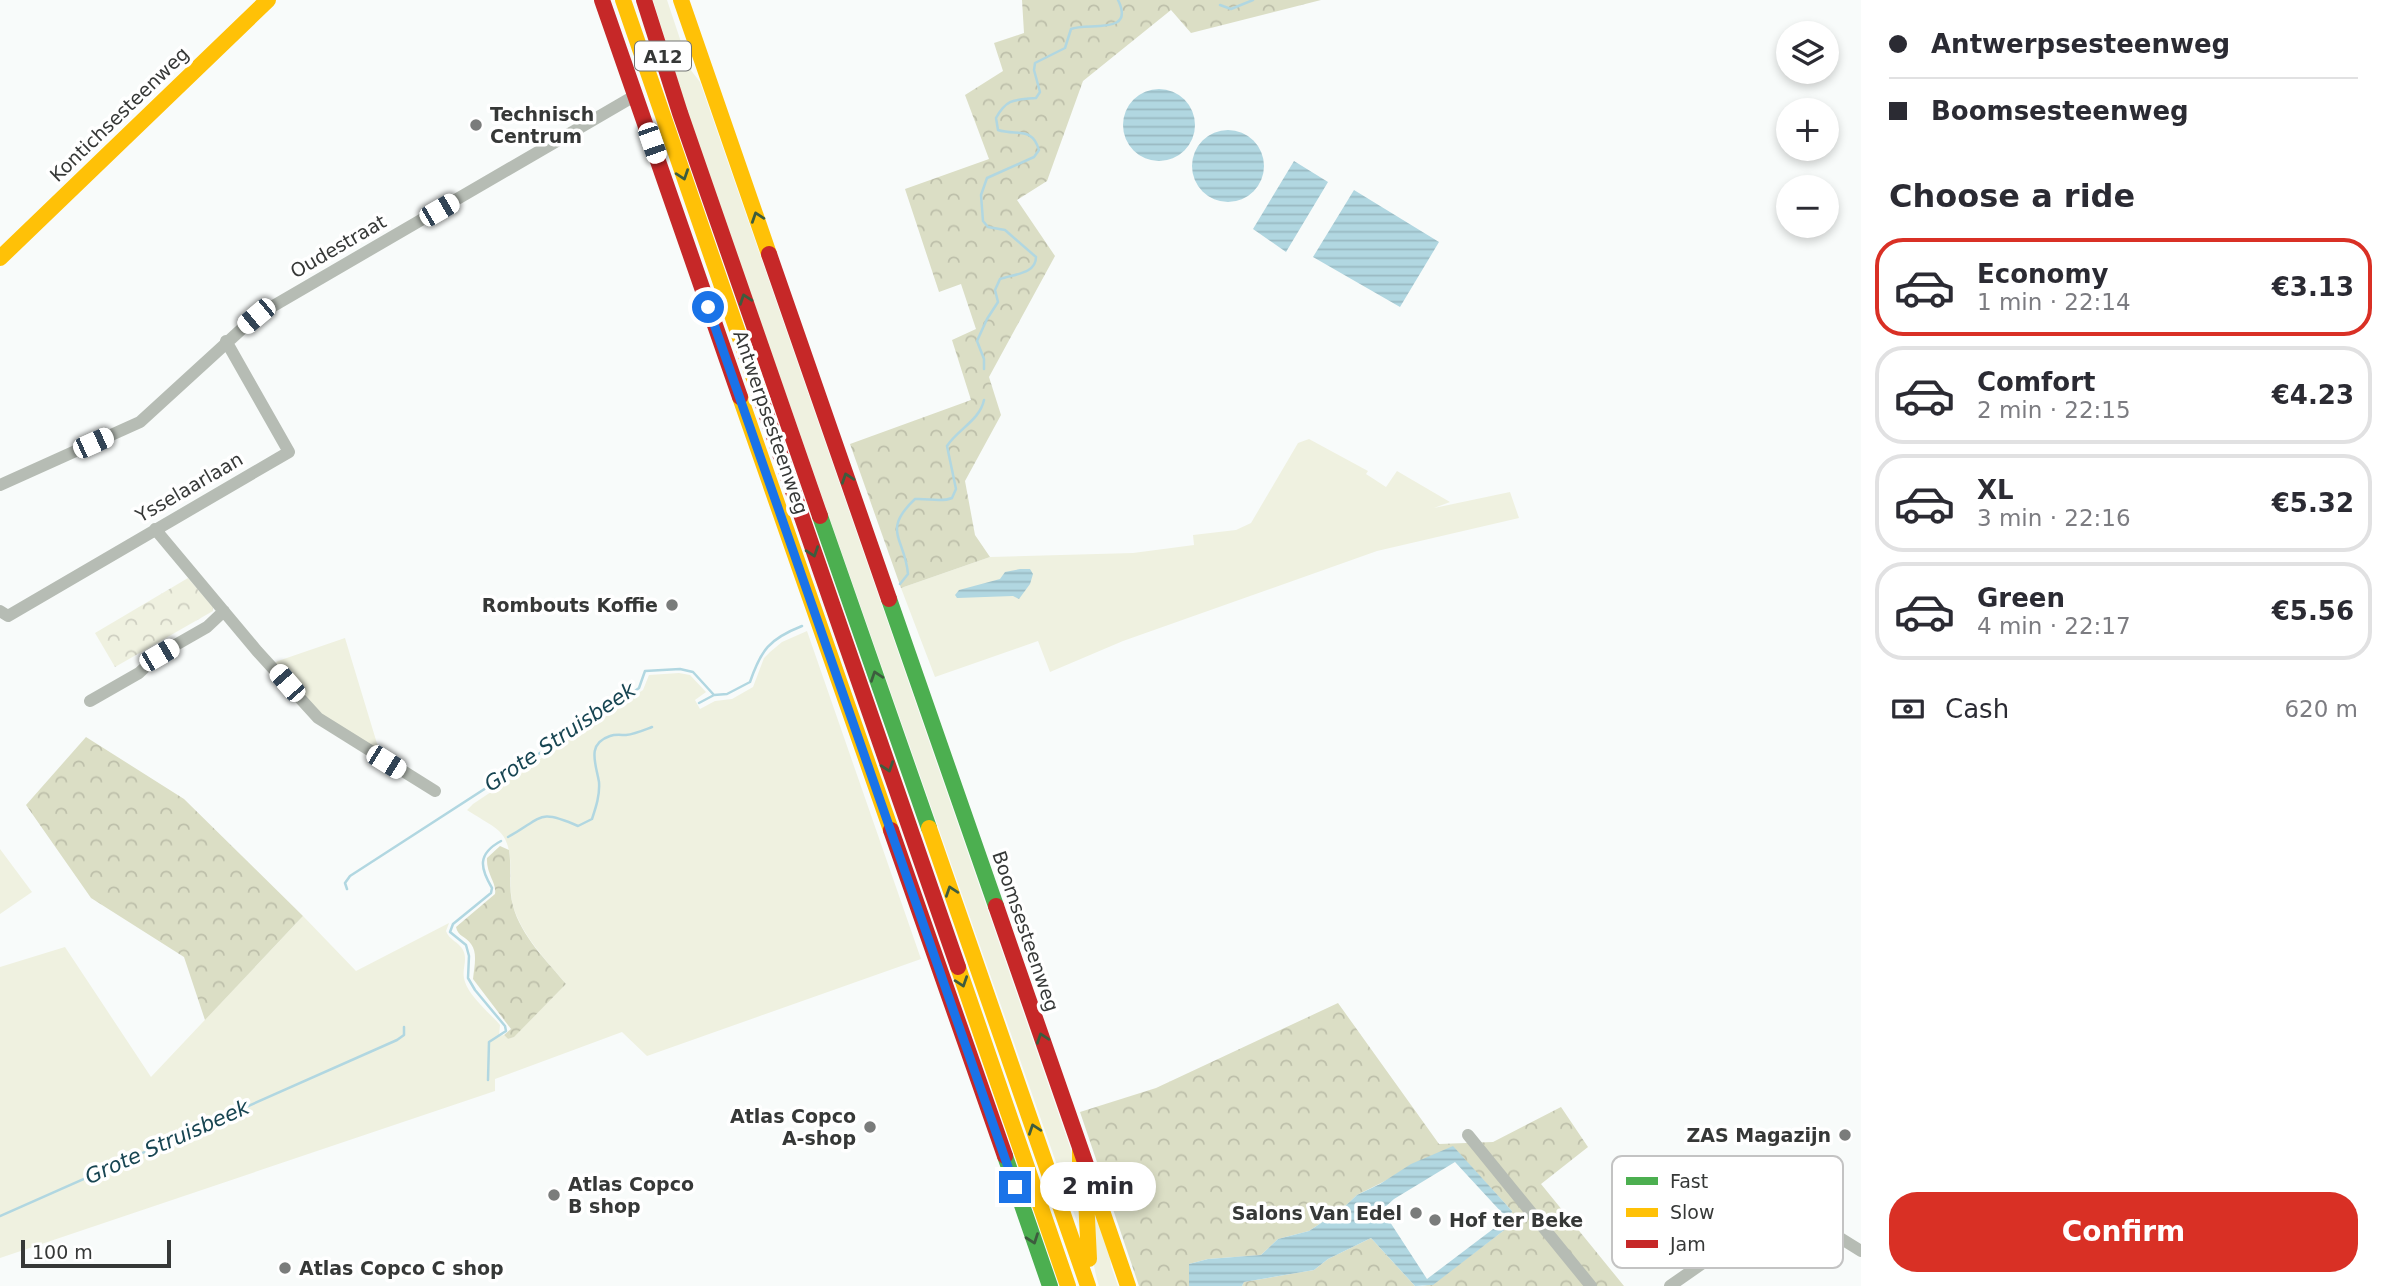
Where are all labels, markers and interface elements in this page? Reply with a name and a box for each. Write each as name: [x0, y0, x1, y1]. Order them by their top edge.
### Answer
map controls: [1776, 21, 1839, 238]
button: layers: [1776, 21, 1839, 84]
text: Antwerpsesteenweg: [1931, 29, 2230, 59]
street label: Kontichsesteenweg: [45, 42, 193, 186]
road number: A12: [635, 42, 691, 70]
text: Boomsesteenweg: [1931, 96, 2189, 126]
button: +: [1776, 98, 1839, 161]
place label: Technisch Centrum: [490, 103, 594, 147]
marker: Technisch Centrum: [468, 117, 484, 133]
car: [636, 120, 669, 166]
one-way arrow: [675, 168, 689, 180]
button: −: [1776, 175, 1839, 238]
text: Choose a ride: [1889, 177, 2135, 215]
car: [416, 190, 463, 230]
street label: Oudestraat: [286, 210, 390, 282]
one-way arrow: [751, 212, 765, 224]
icon: car: [1893, 256, 1956, 319]
text: Economy: [1977, 259, 2108, 289]
text: €3.13: [2272, 272, 2354, 302]
text: 1 min · 22:14: [1977, 289, 2131, 315]
route start: [692, 291, 724, 323]
car: [234, 294, 279, 338]
one-way arrow: [739, 294, 753, 306]
street label: Antwerpsesteenweg: [729, 327, 813, 517]
icon: car: [1893, 364, 1956, 427]
text: Comfort: [1977, 367, 2095, 397]
text: €4.23: [2272, 380, 2354, 410]
text: 2 min · 22:15: [1977, 397, 2131, 423]
car: [70, 425, 117, 461]
street label: Ysselaarlaan: [131, 447, 246, 527]
icon: car: [1893, 472, 1956, 535]
one-way arrow: [841, 473, 855, 485]
text: XL: [1977, 475, 2014, 505]
text: €5.32: [2272, 488, 2354, 518]
text: 3 min · 22:16: [1977, 505, 2131, 531]
one-way arrow: [805, 545, 819, 557]
icon: car: [1893, 580, 1956, 643]
text: Green: [1977, 583, 2065, 613]
place label: Rombouts Koffie: [482, 594, 658, 616]
text: €5.56: [2272, 596, 2354, 626]
marker: Rombouts Koffie: [664, 597, 680, 613]
text: 4 min · 22:17: [1977, 613, 2131, 639]
car: [136, 635, 183, 675]
car: [266, 660, 309, 706]
one-way arrow: [870, 671, 884, 683]
water label: Grote Struisbeek: [480, 677, 641, 796]
icon: cash: [1889, 690, 1927, 728]
text: Cash: [1945, 694, 2009, 724]
text: 620 m: [2284, 696, 2358, 722]
car: [363, 742, 410, 782]
one-way arrow: [880, 760, 894, 772]
street label: Boomsesteenweg: [988, 848, 1064, 1014]
one-way arrow: [945, 885, 959, 898]
one-way arrow: [954, 975, 968, 987]
one-way arrow: [1036, 1032, 1050, 1045]
water label: Grote Struisbeek: [81, 1095, 254, 1189]
place label: Atlas Copco A-shop: [730, 1105, 856, 1149]
marker: Atlas Copco A-shop: [862, 1119, 878, 1135]
one-way arrow: [1028, 1123, 1042, 1136]
place label: ZAS Magazijn: [1686, 1124, 1831, 1146]
marker: ZAS Magazijn: [1837, 1127, 1853, 1143]
legend: [1612, 1156, 1843, 1268]
callout: 2 min: [1040, 1162, 1155, 1212]
text: Fast: [1670, 1170, 1708, 1192]
route end: [999, 1171, 1031, 1203]
place label: Atlas Copco B shop: [568, 1173, 694, 1217]
text: 2 min: [1062, 1173, 1134, 1199]
marker: Atlas Copco B shop: [546, 1187, 562, 1203]
button: Confirm: [1889, 1192, 2358, 1272]
text: Slow: [1670, 1201, 1715, 1223]
place label: Salons Van Edel: [1232, 1202, 1402, 1224]
marker: Salons Van Edel: [1408, 1205, 1424, 1221]
place label: Hof ter Beke: [1449, 1209, 1583, 1231]
marker: Hof ter Beke: [1427, 1212, 1443, 1228]
one-way arrow: [1025, 1232, 1039, 1244]
text: Jam: [1669, 1233, 1706, 1255]
scale bar: [21, 1237, 172, 1269]
text: 100 m: [32, 1241, 93, 1263]
place label: Atlas Copco C shop: [299, 1257, 504, 1279]
marker: Atlas Copco C shop: [277, 1260, 293, 1276]

